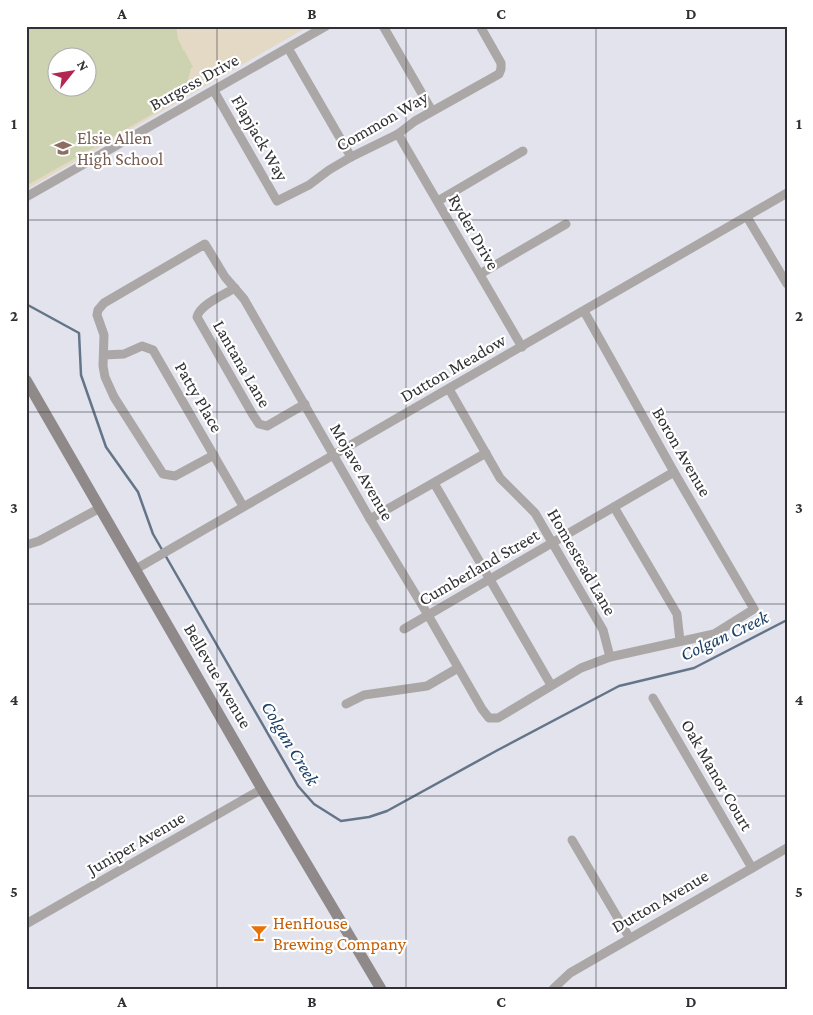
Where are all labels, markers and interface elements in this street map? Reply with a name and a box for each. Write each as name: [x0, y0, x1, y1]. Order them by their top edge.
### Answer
text: A: [116, 5, 127, 22]
text: B: [307, 5, 317, 22]
text: C: [496, 5, 506, 22]
text: D: [685, 5, 697, 22]
north arrow: [48, 48, 98, 98]
street label: Burgess Drive: [146, 49, 242, 115]
text: N: [74, 57, 93, 74]
street label: Common Way: [333, 86, 432, 155]
street label: Flapjack Way: [227, 92, 293, 186]
text: 1: [11, 115, 17, 132]
text: 1: [796, 115, 802, 132]
place label: Elsie Allen High School: [77, 128, 164, 169]
school or university icon: Elsie Allen High School: [53, 138, 73, 158]
street label: Ryder Drive: [444, 191, 504, 273]
text: 2: [10, 307, 18, 324]
text: 2: [795, 307, 803, 324]
street label: Lantana Lane: [209, 317, 275, 411]
street label: Dutton Meadow: [397, 329, 510, 406]
street label: Patty Place: [171, 358, 227, 436]
street label: Boron Avenue: [648, 404, 716, 500]
street label: Mojave Avenue: [325, 420, 398, 525]
text: 3: [10, 499, 18, 516]
text: 3: [795, 499, 803, 516]
street label: Homestead Lane: [543, 505, 621, 619]
street label: Cumberland Street: [415, 524, 544, 610]
water label: Colgan Creek: [677, 606, 772, 665]
street label: Bellevue Avenue: [180, 620, 256, 732]
text: 4: [10, 691, 19, 708]
text: 4: [795, 691, 804, 708]
water label: Colgan Creek: [257, 697, 324, 790]
street label: Oak Manor Court: [677, 716, 758, 835]
street label: Juniper Avenue: [82, 807, 188, 880]
street label: Dutton Avenue: [608, 865, 712, 937]
text: 5: [10, 883, 18, 900]
text: 5: [795, 883, 803, 900]
place label: HenHouse Brewing Company: [273, 913, 407, 954]
bar icon: HenHouse Brewing Company: [249, 923, 269, 943]
text: A: [116, 993, 127, 1010]
text: B: [307, 993, 317, 1010]
text: C: [496, 993, 506, 1010]
text: D: [685, 993, 697, 1010]

